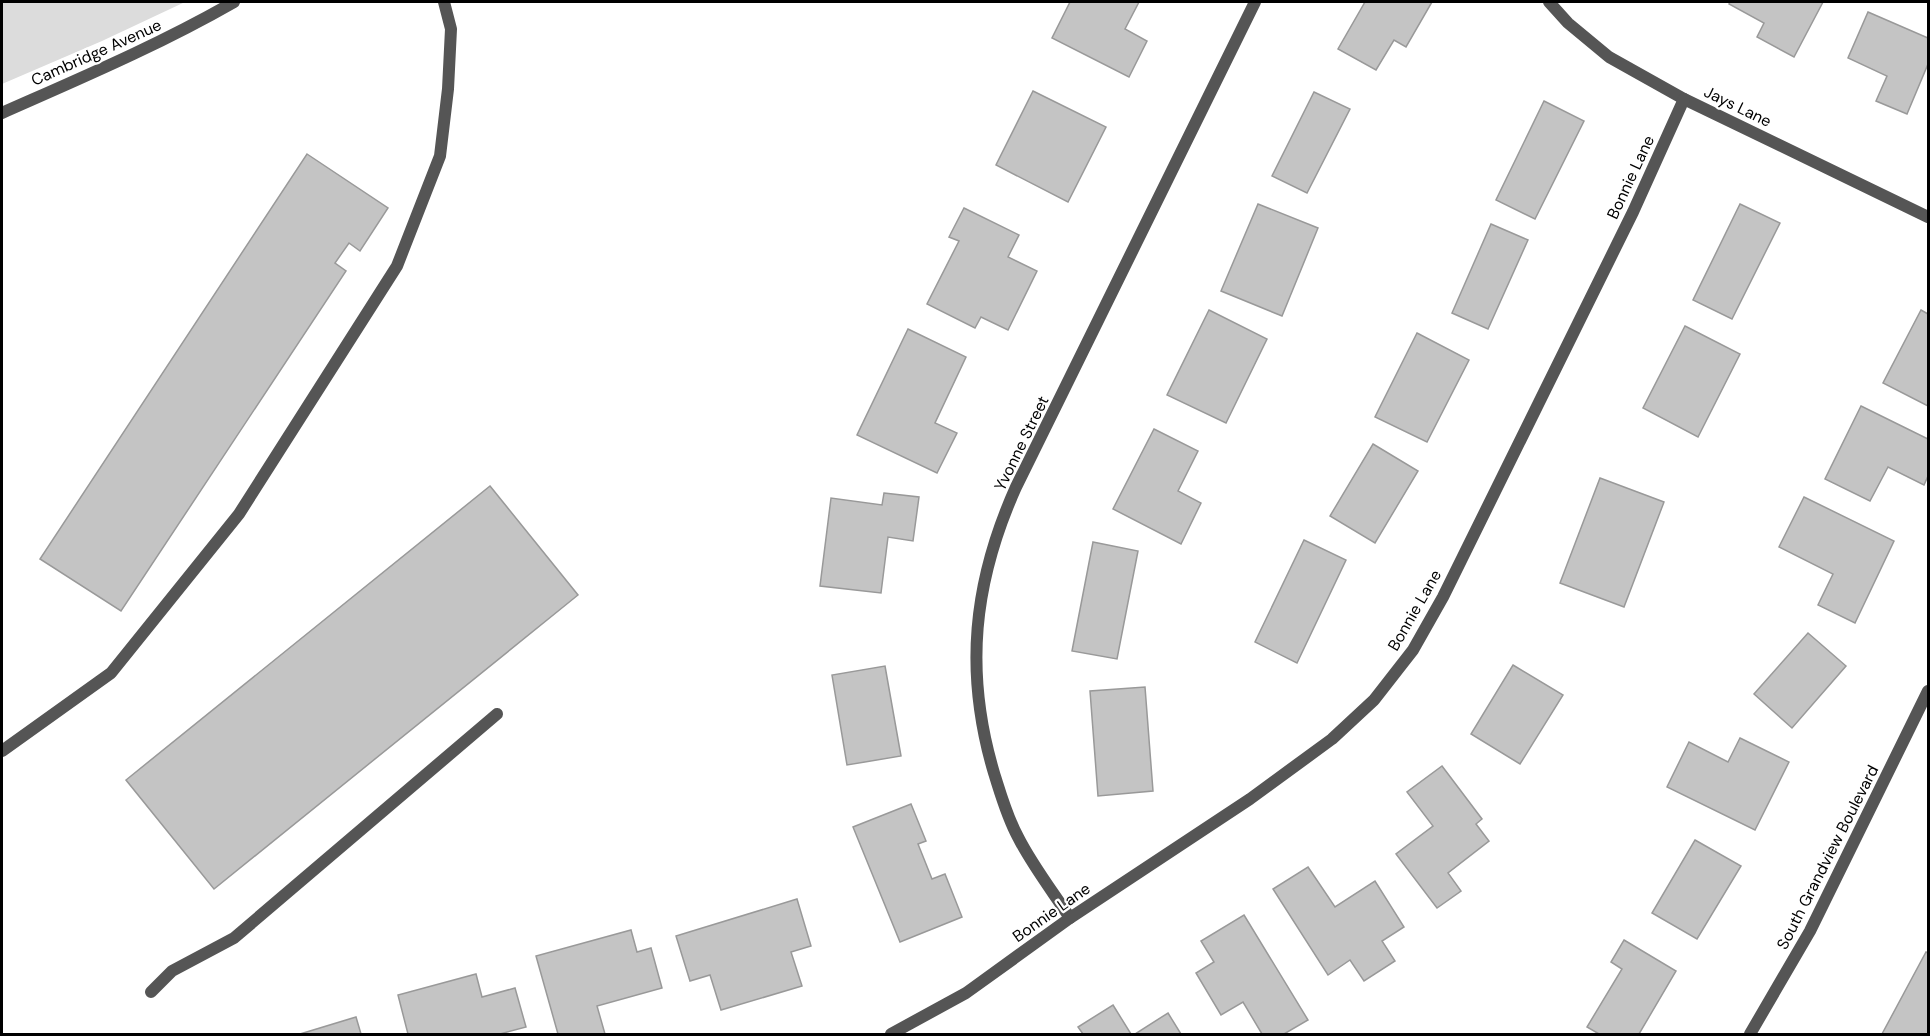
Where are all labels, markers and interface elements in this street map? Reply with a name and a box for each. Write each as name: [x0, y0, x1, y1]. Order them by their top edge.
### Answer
street label: Cambridge Avenue: [28, 14, 165, 91]
street label: Jays Lane: [1701, 81, 1775, 132]
street label: Bonnie Lane: [1602, 132, 1659, 222]
street label: Yvonne Street: [989, 392, 1054, 494]
street label: Bonnie Lane: [1383, 566, 1446, 655]
street label: South Grandview Boulevard: [1772, 762, 1883, 953]
street label: Bonnie Lane: [1008, 878, 1094, 947]

